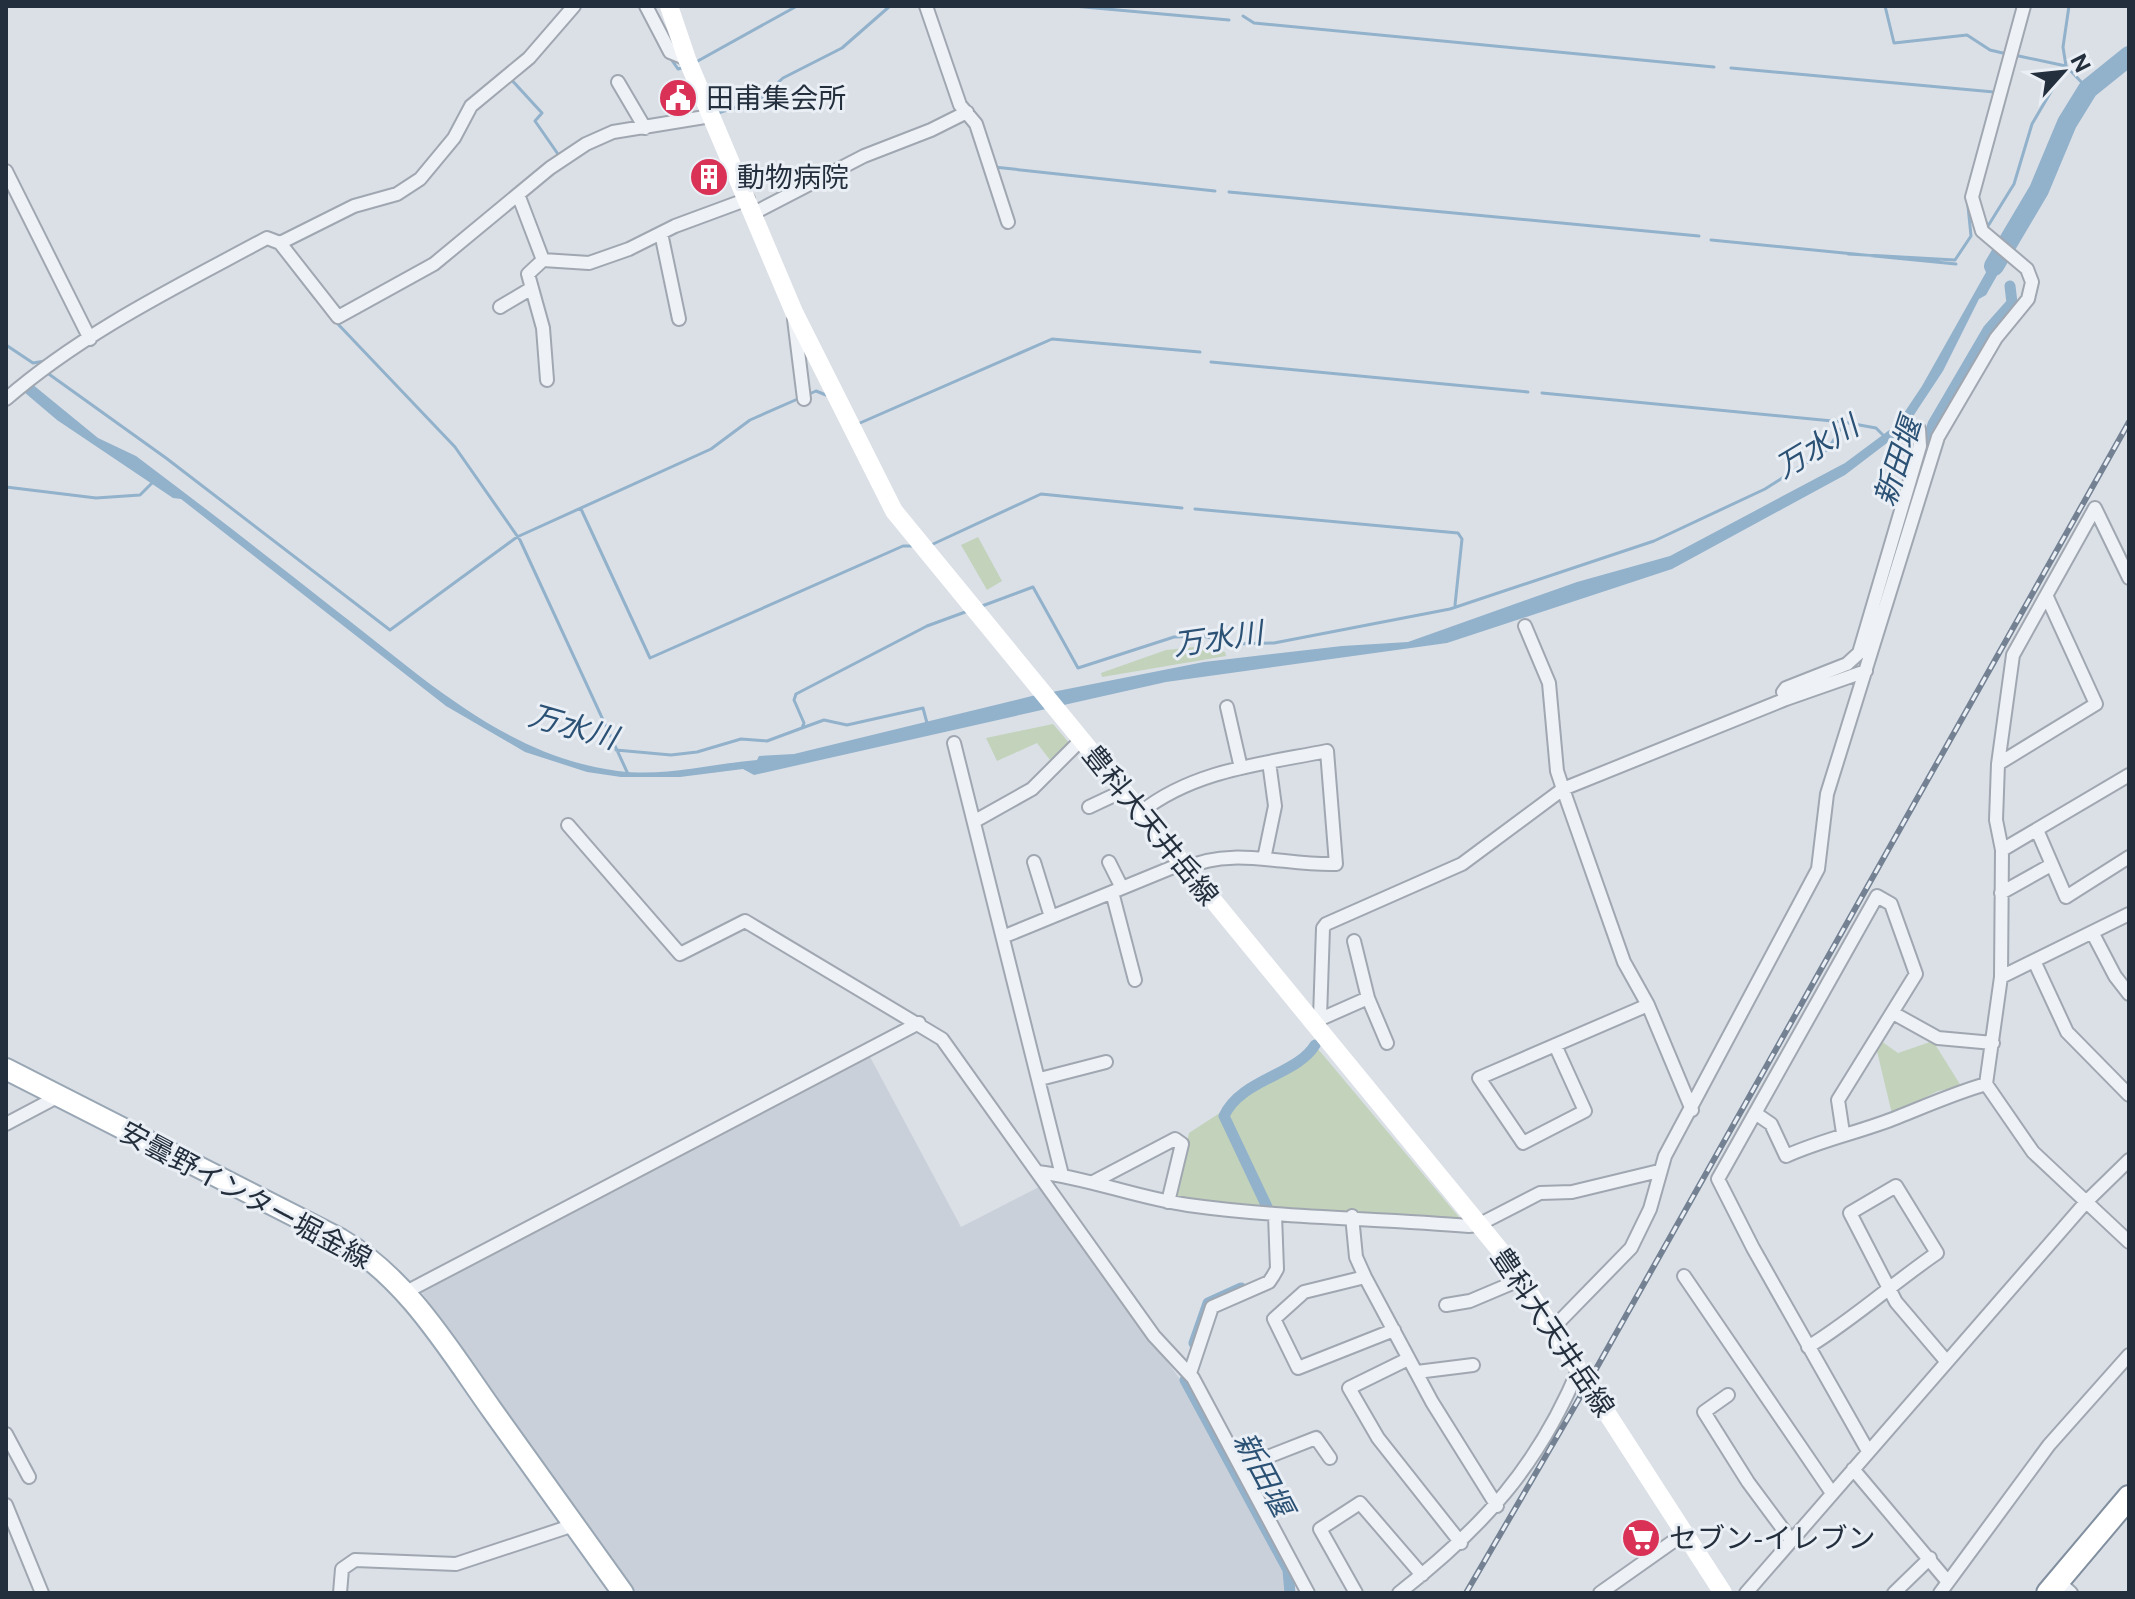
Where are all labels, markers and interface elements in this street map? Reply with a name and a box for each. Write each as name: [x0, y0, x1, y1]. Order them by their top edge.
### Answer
north arrow: [2023, 32, 2103, 112]
text: N: [2065, 49, 2096, 76]
public building icon: 田甫集会所: [657, 77, 699, 119]
place label: 田甫集会所: [706, 81, 846, 114]
building icon: 動物病院: [688, 156, 730, 198]
place label: 動物病院: [737, 160, 849, 193]
water label: 万水川: [1769, 406, 1867, 485]
water label: 新田堰: [1866, 409, 1930, 510]
water label: 万水川: [1171, 614, 1268, 662]
water label: 万水川: [525, 696, 624, 757]
street label: 豊科大天井岳線: [1077, 738, 1226, 911]
street label: 安曇野インター堀金線: [115, 1114, 378, 1275]
street label: 豊科大天井岳線: [1485, 1241, 1622, 1422]
water label: 新田堰: [1227, 1425, 1303, 1526]
supermarket icon: セブン-イレブン: [1620, 1517, 1662, 1559]
place label: セブン-イレブン: [1669, 1521, 1876, 1554]

